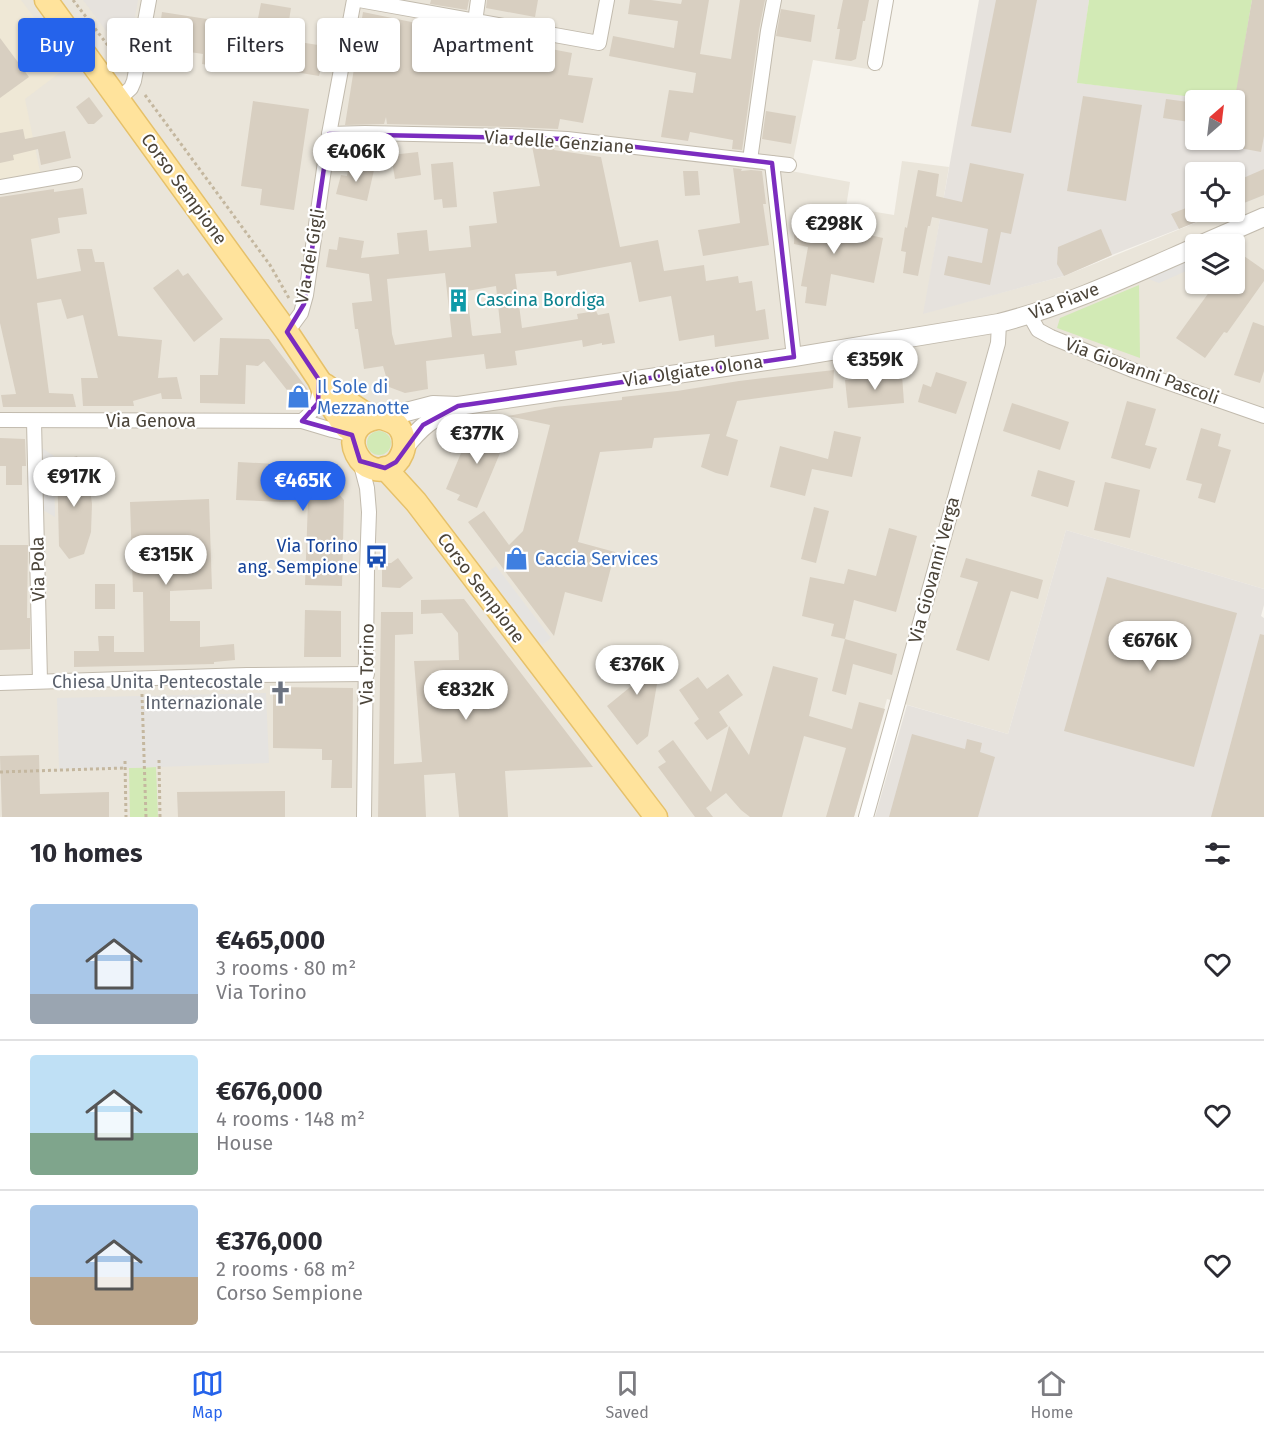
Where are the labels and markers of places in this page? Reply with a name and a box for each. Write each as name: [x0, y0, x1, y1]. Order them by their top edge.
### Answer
pin: €406K: [314, 132, 398, 183]
pin: €298K: [792, 204, 876, 255]
building icon: Cascina Bordiga: [445, 287, 471, 313]
place label: Cascina Bordiga: [476, 289, 605, 311]
pin: €359K: [833, 340, 917, 391]
place label: Il Sole di Mezzanotte: [317, 376, 410, 419]
shop icon: Il Sole di Mezzanotte: [286, 384, 312, 410]
pin: €377K: [435, 414, 519, 465]
pin: €917K: [32, 457, 116, 508]
pin: €465K: [261, 461, 345, 512]
pin: €315K: [124, 535, 208, 586]
place label: Via Torino ang. Sempione: [238, 535, 358, 578]
bus stop icon: Via Torino ang. Sempione: [363, 543, 389, 569]
shop icon: Caccia Services: [504, 546, 530, 572]
place label: Caccia Services: [535, 548, 658, 570]
pin: €676K: [1108, 621, 1192, 672]
pin: €376K: [595, 645, 679, 696]
pin: €832K: [424, 670, 508, 721]
place label: Chiesa Unita Pentecostale Internazionale: [52, 671, 263, 714]
church icon: Chiesa Unita Pentecostale Internazionale: [268, 679, 294, 705]

